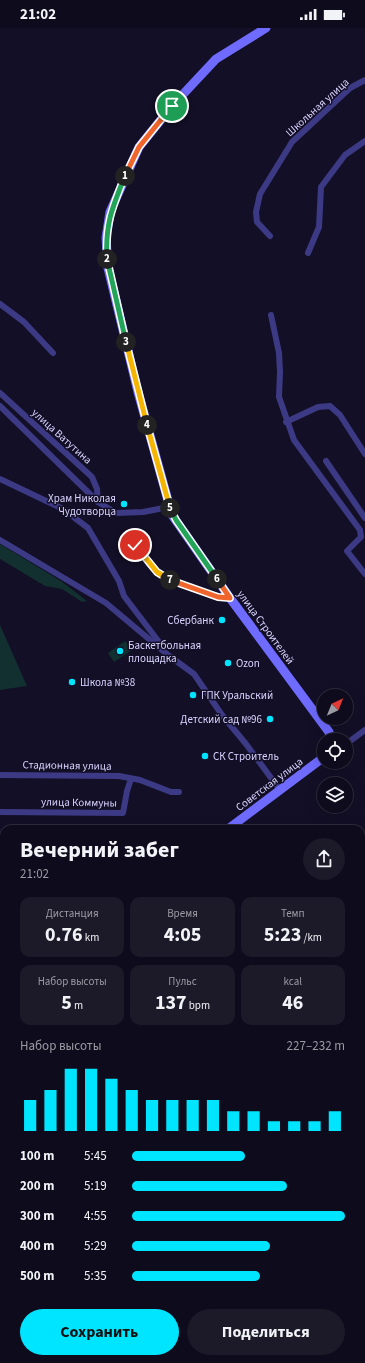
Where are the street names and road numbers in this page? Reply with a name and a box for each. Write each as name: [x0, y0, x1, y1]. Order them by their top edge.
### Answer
street label: Школьная улица: [282, 75, 352, 140]
street label: улица Ватутина: [28, 405, 95, 467]
street label: улица Строителей: [234, 587, 298, 667]
street label: Советская улица: [233, 754, 306, 815]
street label: Стадионная улица: [22, 757, 112, 774]
street label: улица Коммуны: [41, 794, 117, 811]

